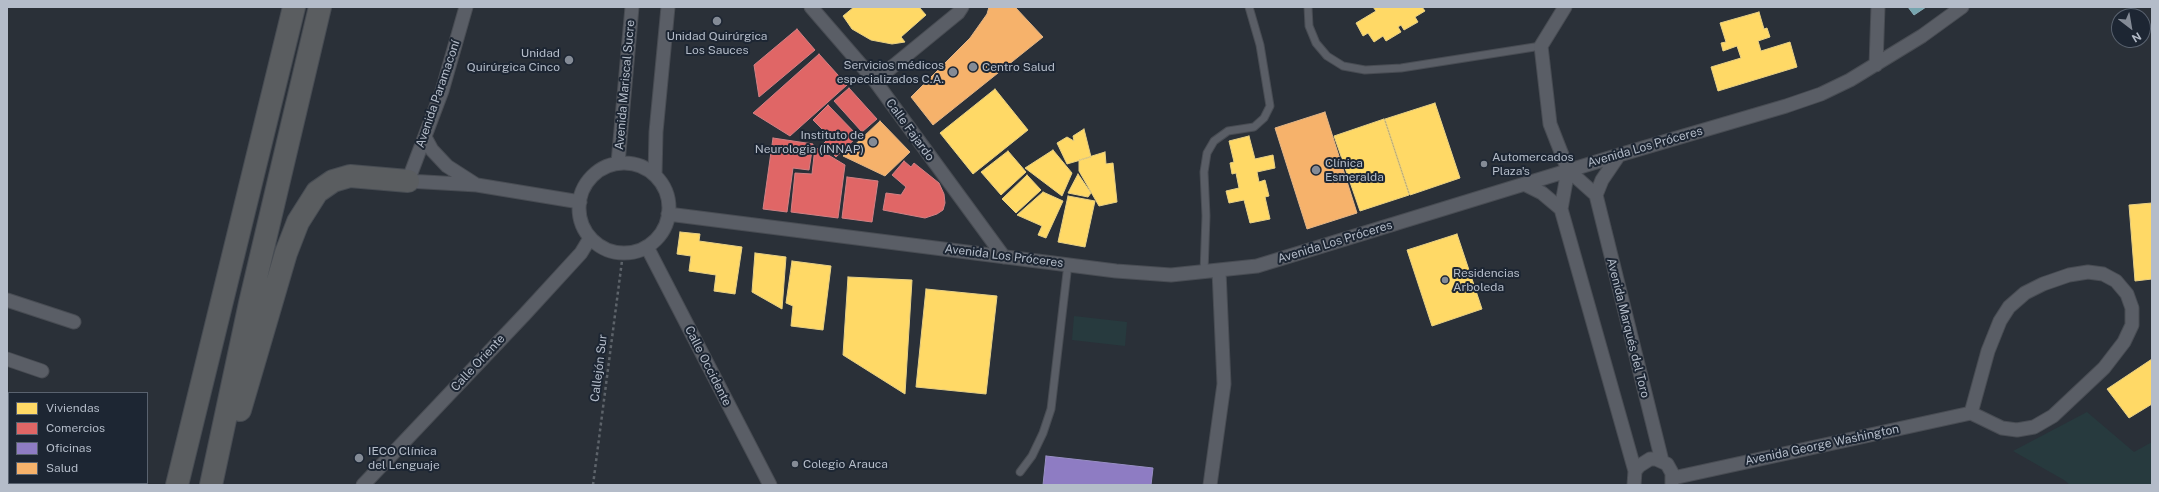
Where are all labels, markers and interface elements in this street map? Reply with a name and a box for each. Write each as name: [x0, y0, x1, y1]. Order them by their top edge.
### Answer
north arrow: [2111, 8, 2151, 48]
marker: Unidad Quirúrgica Los Sauces: [711, 15, 723, 27]
street label: Avenida Mariscal Sucre: [612, 19, 638, 151]
place label: Unidad Quirúrgica Los Sauces: [667, 29, 767, 57]
text: N: [2130, 30, 2143, 45]
street label: Avenida Paramaconí: [413, 38, 463, 150]
place label: Unidad Quirúrgica Cinco: [467, 46, 560, 74]
marker: Unidad Quirúrgica Cinco: [563, 54, 575, 66]
place label: Servicios médicos especializados C.A.: [837, 58, 944, 86]
place label: Centro Salud: [982, 60, 1055, 74]
marker: Centro Salud: [967, 61, 979, 73]
marker: Servicios médicos especializados C.A.: [947, 66, 959, 78]
street label: Calle Fajardo: [883, 96, 937, 164]
street label: Avenida Los Próceres: [1586, 124, 1704, 170]
place label: Instituto de Neurologia (INNAP): [755, 128, 864, 156]
marker: Instituto de Neurologia (INNAP): [867, 136, 879, 148]
place label: Automercados Plaza's: [1492, 150, 1574, 178]
place label: Clínica Esmeralda: [1325, 156, 1384, 184]
marker: Automercados Plaza's: [1479, 159, 1489, 169]
marker: Clínica Esmeralda: [1310, 164, 1322, 176]
street label: Avenida Los Próceres: [1276, 218, 1394, 266]
street label: Avenida Los Próceres: [944, 242, 1064, 270]
street label: Avenida Marqués del Toro: [1604, 257, 1652, 399]
place label: Residencias Arboleda: [1453, 266, 1520, 294]
marker: Residencias Arboleda: [1440, 275, 1450, 285]
street label: Calle Occidente: [682, 324, 734, 408]
street label: Calle Oriente: [448, 332, 508, 394]
street label: Callejón Sur: [588, 333, 610, 403]
legend: [8, 392, 148, 484]
text: Viviendas: [46, 401, 100, 415]
text: Comercios: [46, 421, 105, 435]
street label: Avenida George Washington: [1744, 422, 1900, 468]
text: Oficinas: [46, 441, 92, 455]
place label: IECO Clínica del Lenguaje: [368, 444, 440, 472]
marker: IECO Clínica del Lenguaje: [353, 452, 365, 464]
place label: Colegio Arauca: [803, 457, 888, 471]
marker: Colegio Arauca: [790, 459, 800, 469]
text: Salud: [46, 461, 78, 475]

